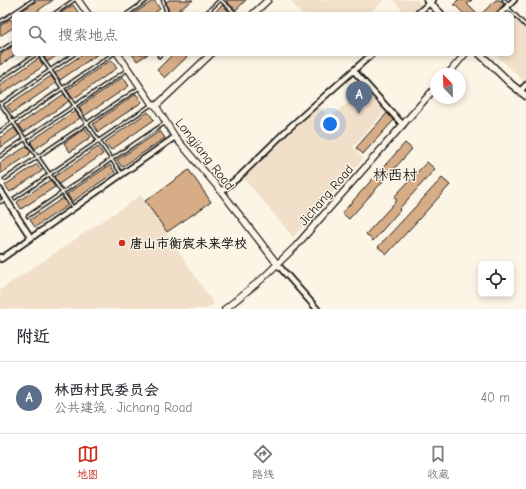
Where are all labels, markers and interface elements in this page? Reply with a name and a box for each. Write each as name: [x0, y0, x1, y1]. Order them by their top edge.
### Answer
search box: [12, 12, 514, 56]
icon: search: [26, 23, 48, 45]
text: 搜索地点: [58, 26, 118, 44]
north arrow: [430, 68, 466, 104]
pin: A: [346, 81, 372, 114]
your location: [320, 114, 340, 134]
street label: Longjiang Road: [172, 115, 238, 193]
street label: Jichang Road: [296, 162, 356, 228]
district label: 林西村: [372, 166, 418, 184]
place label: 唐山市衡宸未来学校: [130, 236, 247, 251]
marker: 唐山市衡宸未来学校: [117, 238, 127, 248]
map controls: [478, 261, 514, 297]
button: locate: [478, 261, 514, 297]
text: 附近: [16, 327, 50, 346]
text: 林西村民委员会: [54, 381, 159, 399]
text: A: [25, 390, 33, 405]
text: 40 m: [481, 390, 510, 405]
text: 公共建筑 · Jichang Road: [54, 400, 192, 415]
tab: 地图: [77, 443, 99, 481]
tab: 路线: [252, 443, 274, 481]
tab: 收藏: [427, 443, 449, 481]

